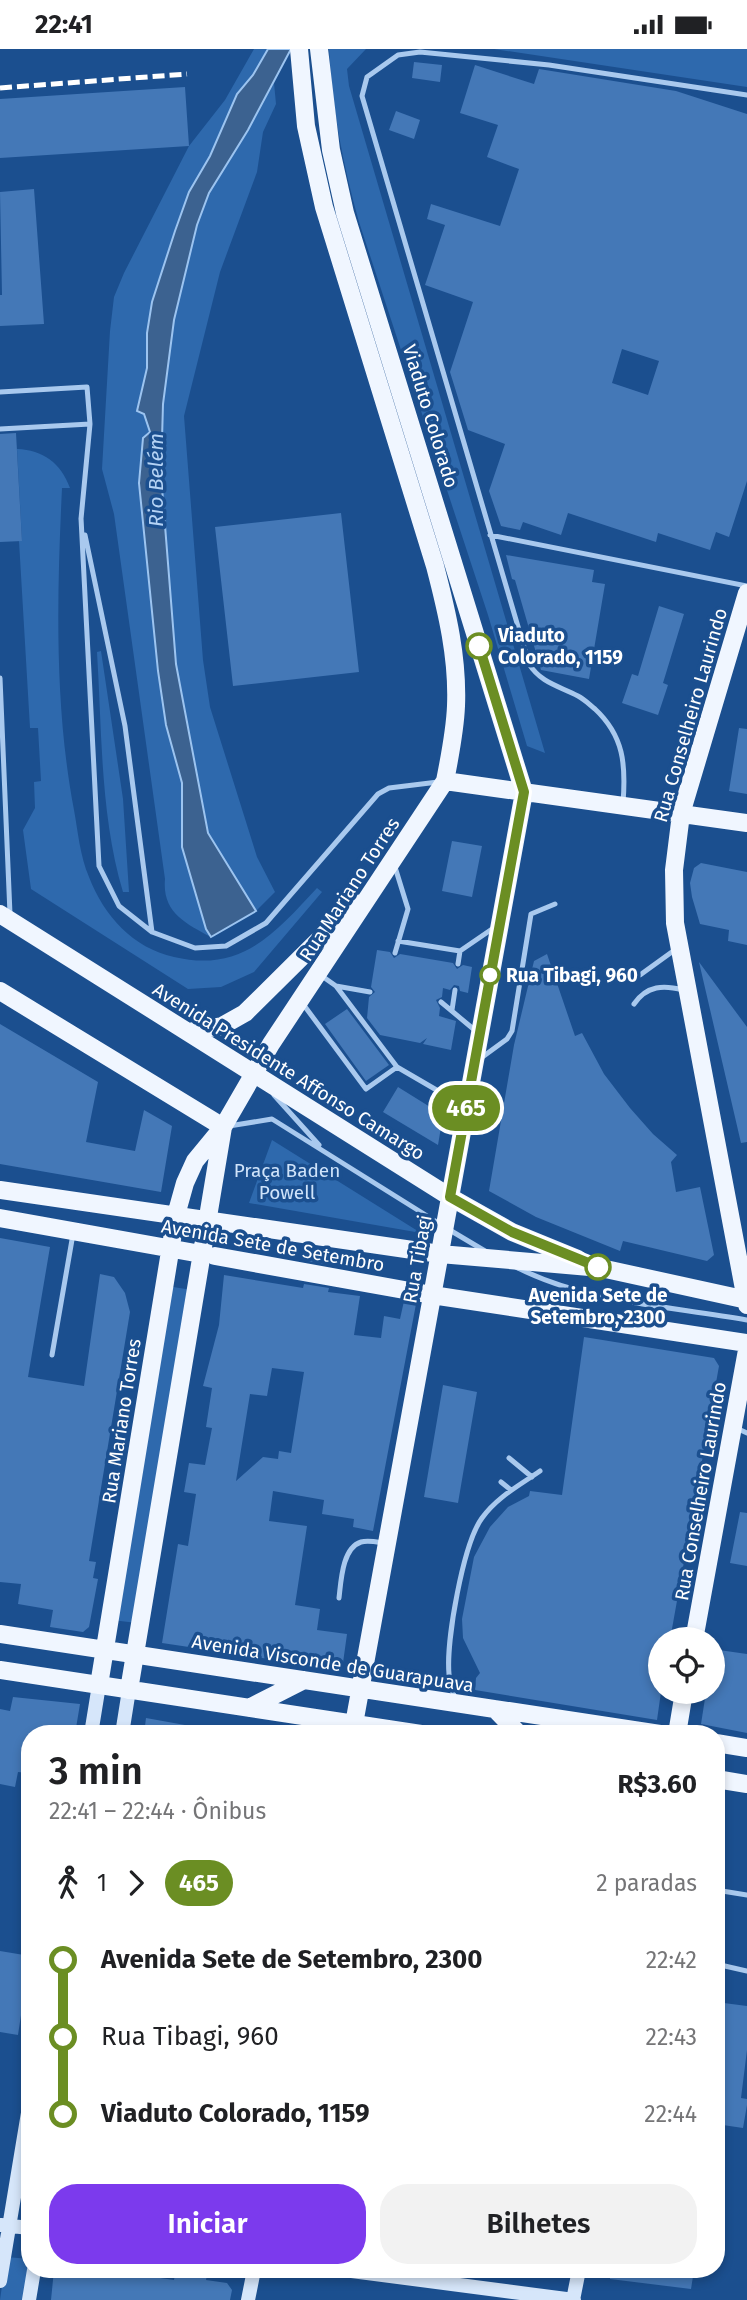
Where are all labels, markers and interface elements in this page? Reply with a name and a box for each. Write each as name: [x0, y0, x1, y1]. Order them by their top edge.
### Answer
text: 22:41: [35, 9, 93, 40]
street label: Viaduto Colorado: [398, 342, 463, 491]
water label: Rio Belém: [143, 433, 169, 527]
street label: Rua Conselheiro Laurindo: [649, 605, 732, 825]
place label: Viaduto Colorado, 1159: [497, 624, 623, 669]
marker: Viaduto Colorado, 1159: [466, 633, 492, 659]
street label: Rua Mariano Torres: [294, 813, 404, 965]
place label: Rua Tibagi, 960: [506, 964, 638, 987]
marker: Rua Tibagi, 960: [480, 965, 500, 985]
street label: Avenida Presidente Affonso Camargo: [148, 978, 429, 1165]
line badge: 465: [426, 1085, 506, 1131]
text: 465: [446, 1094, 486, 1122]
park label: Praça Baden Powell: [234, 1159, 340, 1204]
street label: Rua Tibagi: [398, 1213, 437, 1305]
street label: Avenida Sete de Setembro: [160, 1215, 386, 1276]
marker: Avenida Sete de Setembro, 2300: [585, 1254, 611, 1280]
place label: Avenida Sete de Setembro, 2300: [527, 1284, 668, 1329]
street label: Rua Mariano Torres: [97, 1337, 146, 1505]
street label: Rua Conselheiro Laurindo: [670, 1380, 731, 1602]
map controls: [648, 1627, 725, 1704]
button: locate: [648, 1627, 725, 1704]
street label: Avenida Visconde de Guarapuava: [190, 1630, 476, 1697]
text: 3 min: [49, 1748, 143, 1794]
text: R$3.60: [618, 1769, 697, 1800]
text: 22:41 – 22:44 · Ônibus: [49, 1797, 266, 1825]
icon: walk: [49, 1864, 87, 1902]
icon: forward: [117, 1864, 155, 1902]
text: 1: [97, 1869, 107, 1897]
text: 465: [179, 1869, 219, 1897]
text: 2 paradas: [596, 1869, 697, 1897]
text: Avenida Sete de Setembro, 2300: [101, 1944, 482, 1975]
text: 22:42: [646, 1946, 697, 1974]
text: Rua Tibagi, 960: [101, 2021, 279, 2052]
text: 22:43: [646, 2023, 697, 2051]
text: Viaduto Colorado, 1159: [101, 2098, 370, 2129]
text: 22:44: [644, 2100, 697, 2128]
button: Iniciar: [49, 2184, 366, 2264]
button: Bilhetes: [380, 2184, 697, 2264]

